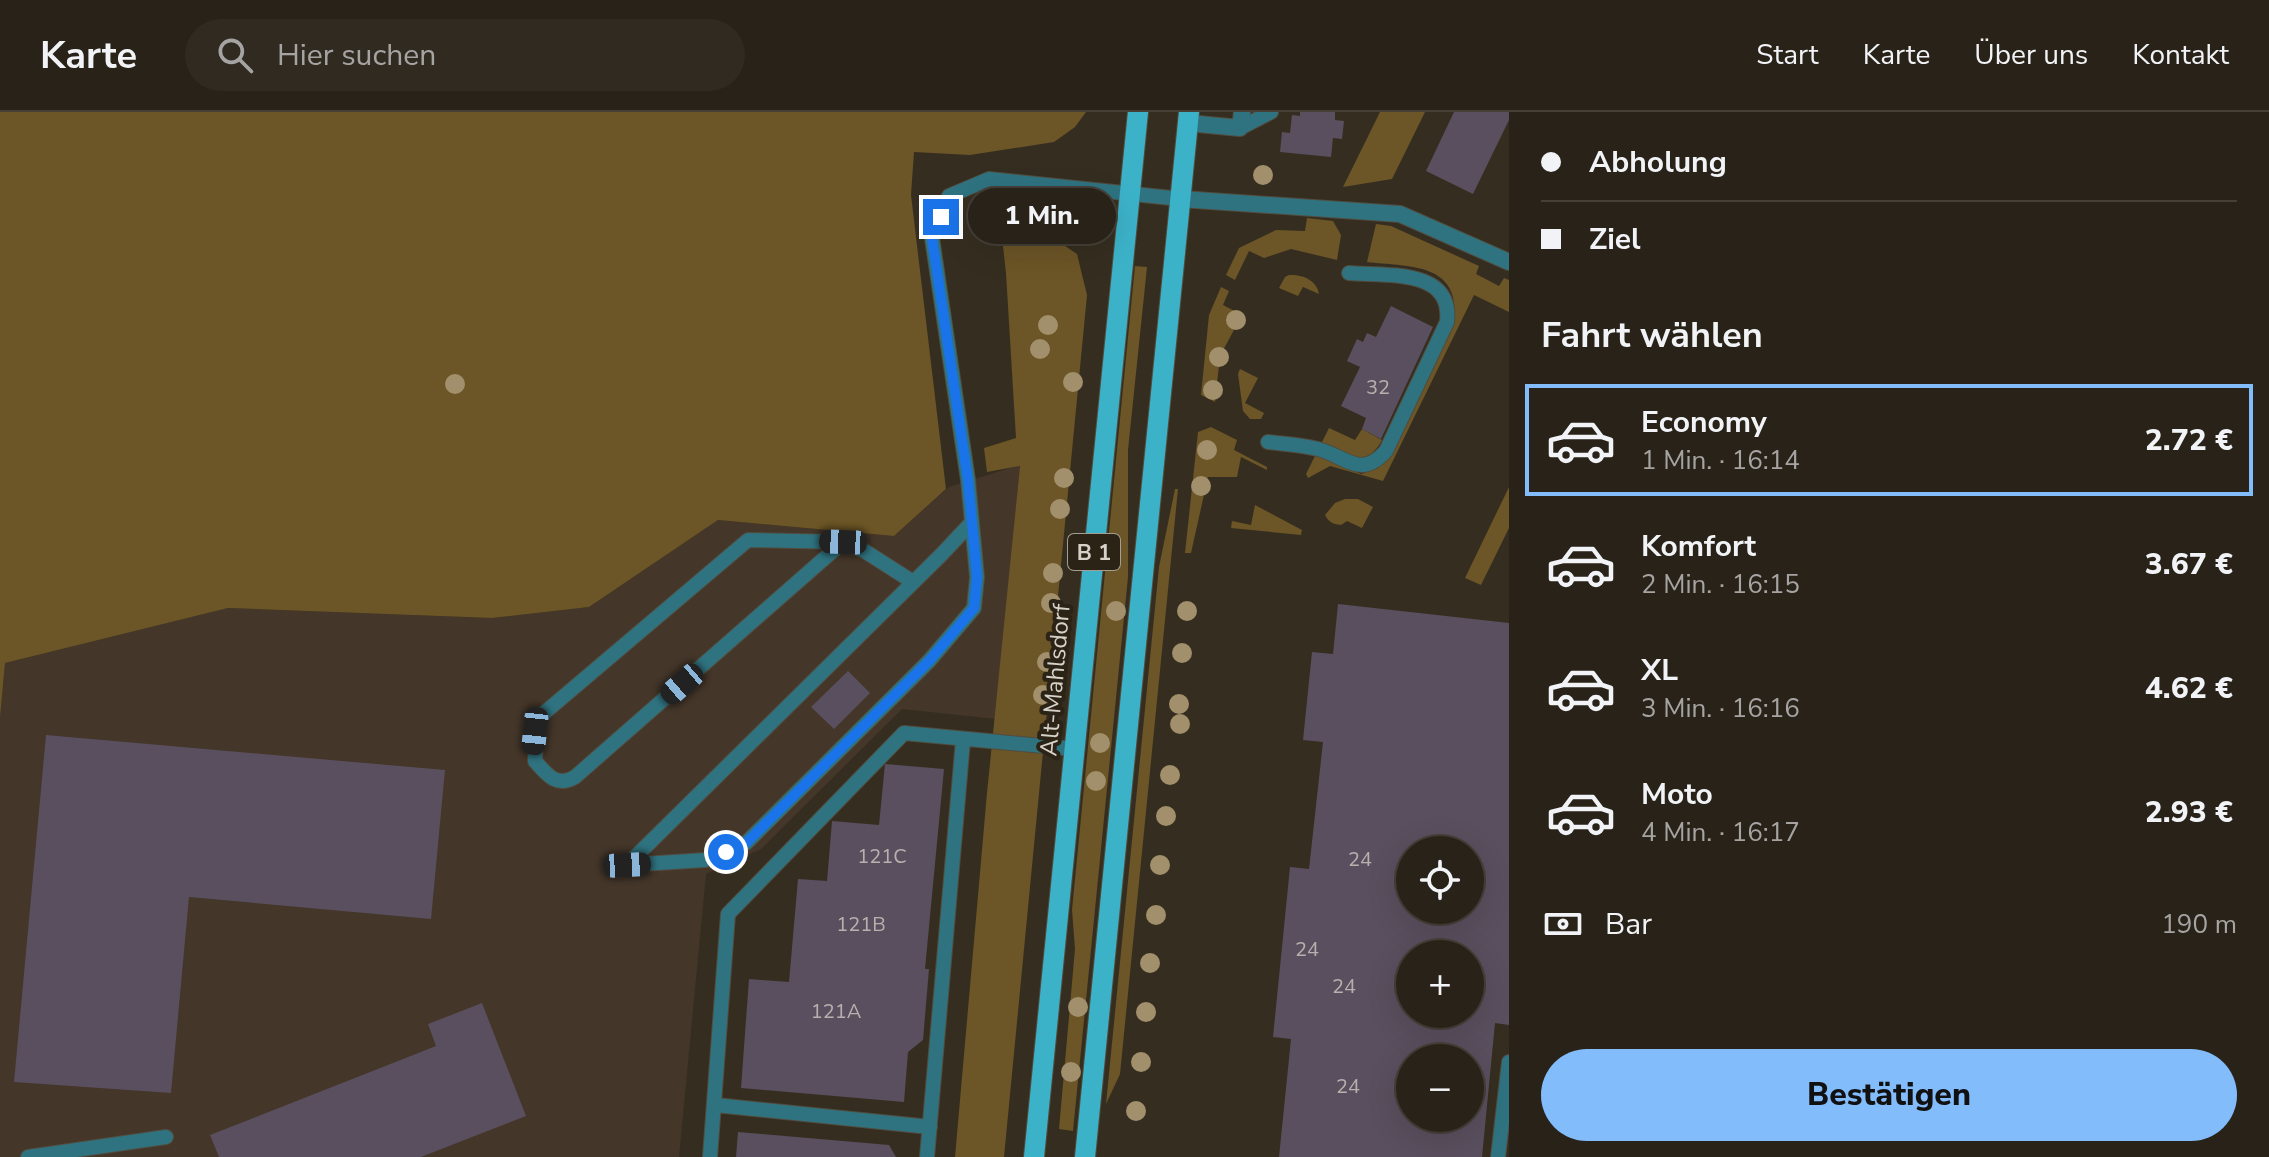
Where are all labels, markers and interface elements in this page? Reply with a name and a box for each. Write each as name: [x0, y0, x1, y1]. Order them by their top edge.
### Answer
search box: [185, 19, 745, 91]
text: Karte: [40, 30, 137, 81]
icon: search: [213, 33, 257, 77]
text: Hier suchen: [277, 35, 436, 76]
text: Start: [1756, 36, 1819, 74]
text: Karte: [1863, 36, 1930, 74]
text: Über uns: [1974, 36, 2088, 74]
text: Kontakt: [2132, 36, 2229, 74]
text: Abholung: [1589, 142, 1727, 183]
callout: 1 Min.: [969, 189, 1117, 245]
text: 1 Min.: [1005, 198, 1079, 233]
route end: [923, 199, 959, 235]
text: Ziel: [1589, 219, 1641, 260]
text: Fahrt wählen: [1541, 311, 1763, 360]
house number: 32: [1366, 374, 1390, 401]
text: Economy: [1641, 402, 1767, 443]
icon: car: [1545, 404, 1617, 476]
text: 2.72 €: [2145, 420, 2233, 461]
text: 1 Min. · 16:14: [1641, 443, 1800, 478]
text: Komfort: [1641, 526, 1756, 567]
icon: car: [1545, 528, 1617, 600]
car: [819, 529, 867, 555]
road number: B 1: [1068, 534, 1120, 570]
text: 3.67 €: [2145, 544, 2233, 585]
text: 2 Min. · 16:15: [1641, 567, 1800, 602]
street label: Alt-Mahlsdorf: [1032, 602, 1078, 757]
text: XL: [1641, 650, 1678, 691]
icon: car: [1545, 652, 1617, 724]
car: [656, 659, 708, 709]
text: 4.62 €: [2145, 668, 2233, 709]
text: 3 Min. · 16:16: [1641, 691, 1800, 726]
car: [521, 706, 549, 756]
text: Moto: [1641, 774, 1713, 815]
icon: car: [1545, 776, 1617, 848]
text: 2.93 €: [2145, 792, 2233, 833]
text: 4 Min. · 16:17: [1641, 815, 1800, 850]
route start: [708, 834, 744, 870]
map controls: [1396, 836, 1484, 1132]
button: locate: [1396, 836, 1484, 924]
house number: 121C: [857, 843, 907, 870]
house number: 24: [1348, 846, 1372, 873]
car: [602, 852, 652, 878]
icon: cash: [1541, 902, 1585, 946]
text: Bar: [1605, 904, 1652, 945]
text: 190 m: [2161, 907, 2237, 942]
house number: 121B: [836, 911, 886, 938]
house number: 24: [1295, 936, 1319, 963]
button: +: [1396, 940, 1484, 1028]
house number: 24: [1332, 973, 1356, 1000]
house number: 121A: [811, 998, 862, 1025]
button: −: [1396, 1044, 1484, 1132]
button: Bestätigen: [1541, 1049, 2237, 1141]
house number: 24: [1336, 1073, 1360, 1100]

